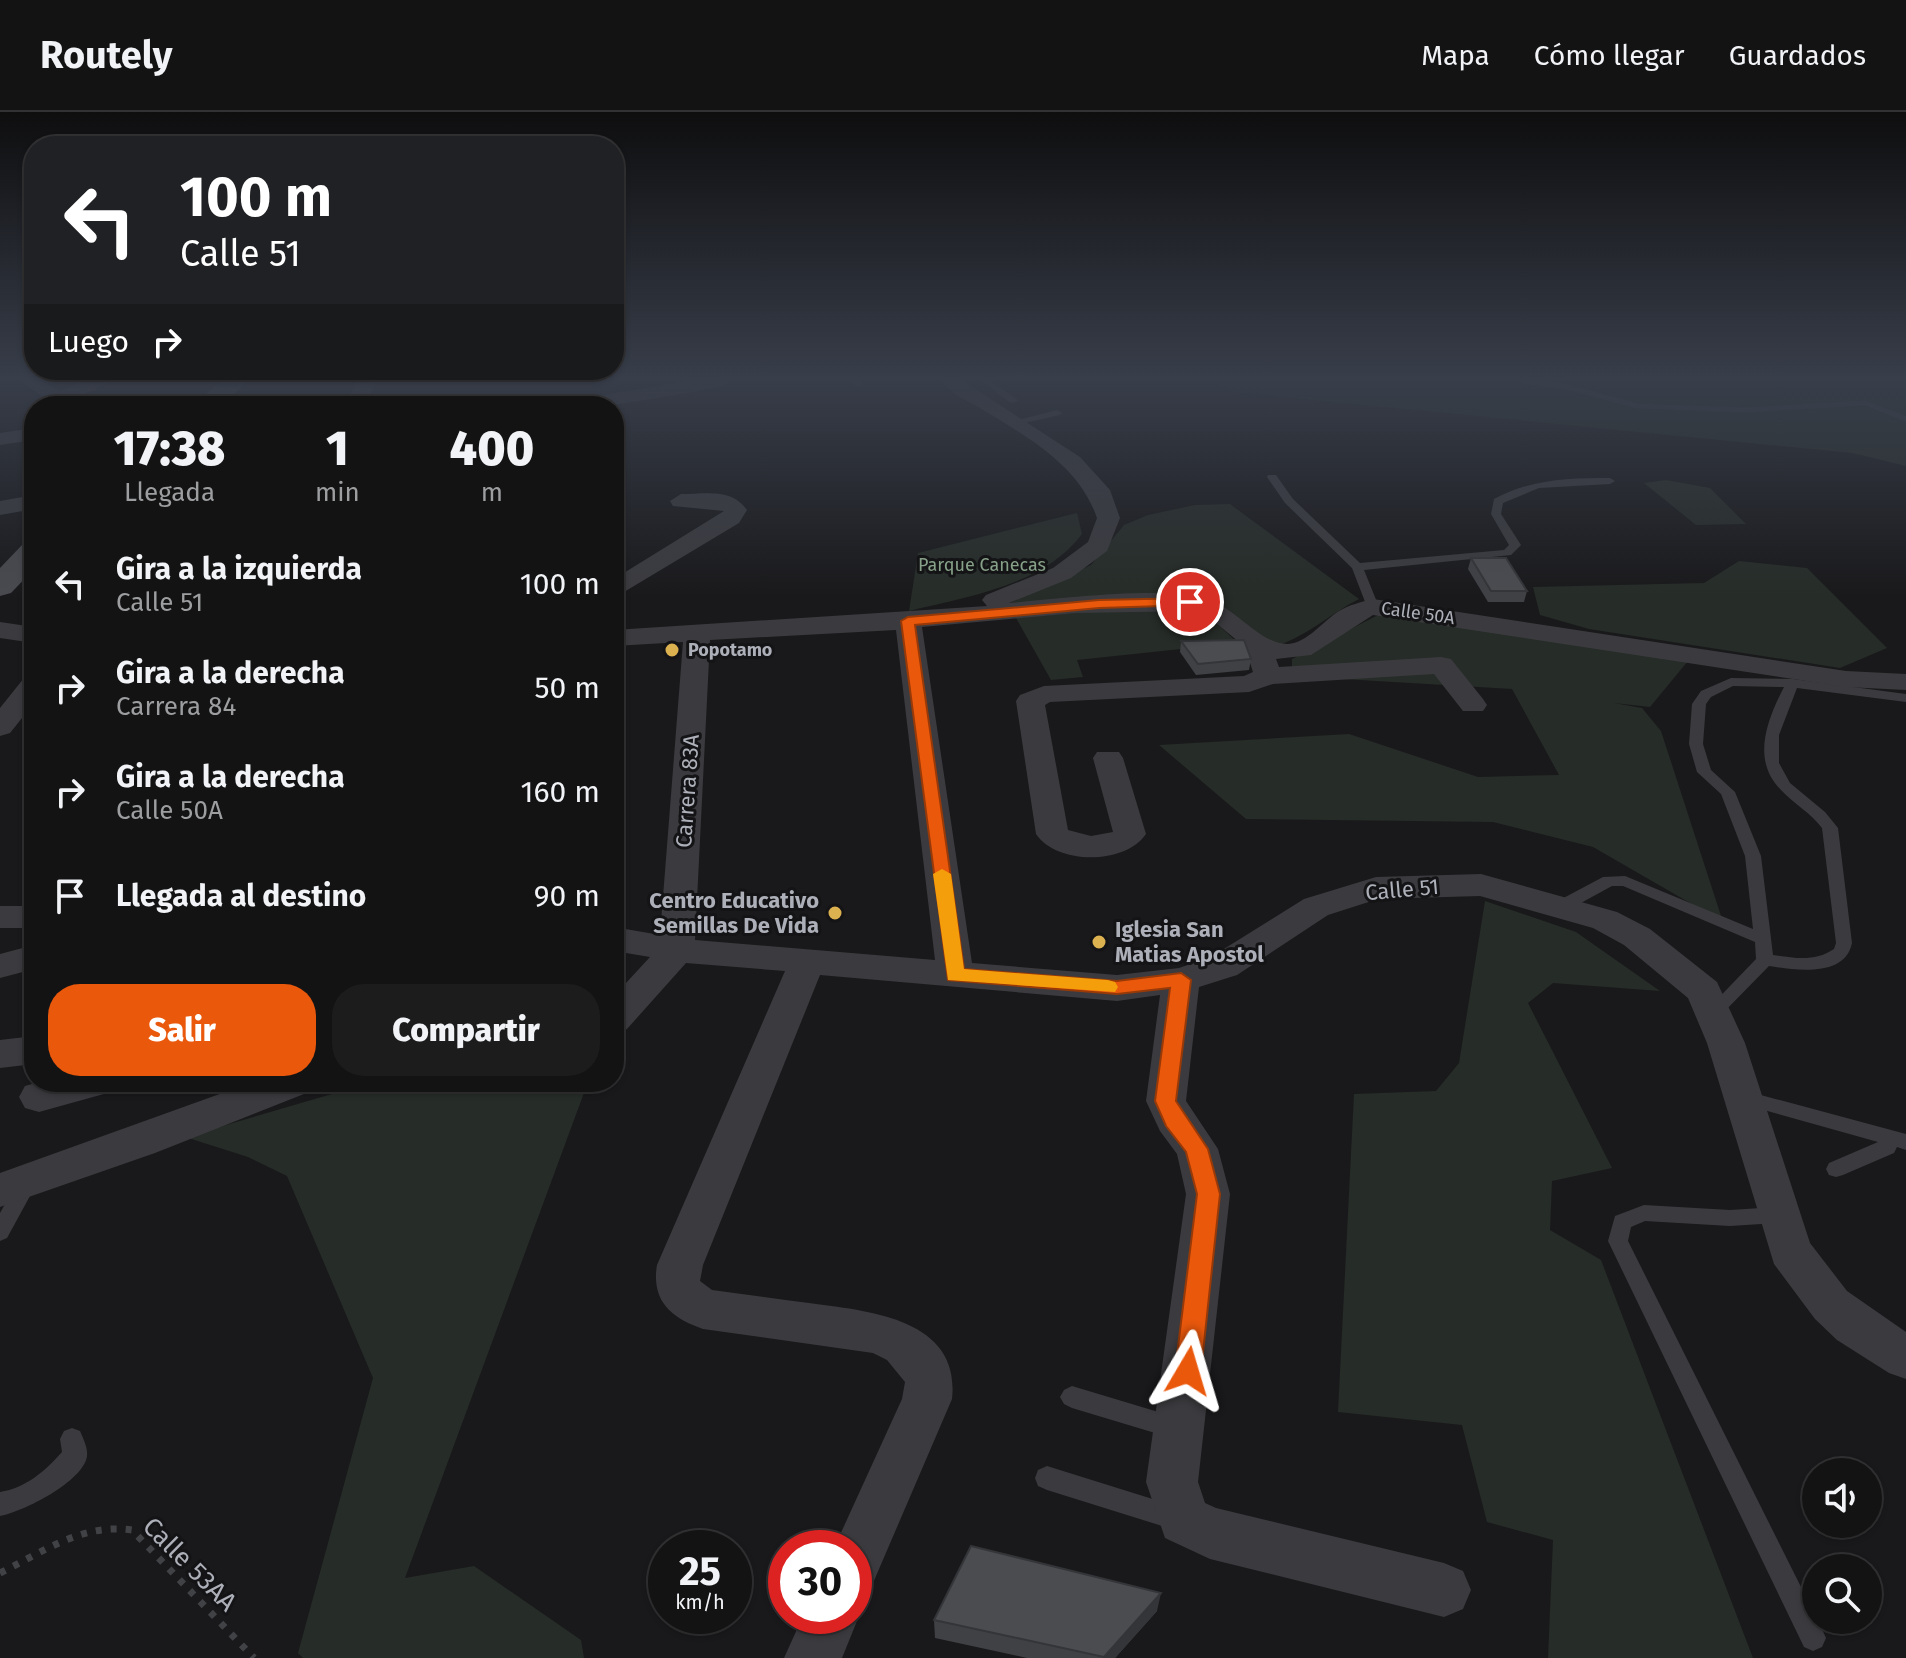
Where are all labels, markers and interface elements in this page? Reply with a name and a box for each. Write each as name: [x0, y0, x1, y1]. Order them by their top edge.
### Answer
text: Routely: [40, 32, 172, 78]
text: Mapa: [1421, 39, 1490, 72]
text: Cómo llegar: [1534, 39, 1685, 72]
text: Guardados: [1729, 39, 1866, 72]
text: 100 m: [180, 164, 332, 231]
icon: left: [48, 168, 152, 272]
text: Calle 51: [180, 232, 301, 276]
icon: right: [145, 320, 189, 364]
text: Luego: [48, 324, 129, 360]
text: 17:38: [114, 420, 225, 478]
text: 1: [326, 420, 349, 478]
text: 400: [450, 420, 534, 478]
text: Llegada: [124, 477, 215, 508]
text: min: [315, 477, 360, 508]
text: m: [481, 477, 503, 508]
text: Gira a la izquierda: [116, 551, 362, 587]
park label: Parque Canecas: [918, 554, 1046, 576]
icon: left: [48, 562, 92, 606]
text: 100 m: [520, 566, 600, 602]
pin: [1156, 568, 1224, 636]
icon: arrive: [1168, 580, 1212, 624]
text: Calle 51: [116, 587, 203, 618]
street label: Calle 50A: [1380, 597, 1457, 629]
place label: Popotamo: [688, 639, 772, 661]
marker: Popotamo: [663, 641, 681, 659]
text: Gira a la derecha: [116, 655, 345, 691]
icon: right: [48, 666, 92, 710]
text: 50 m: [535, 670, 600, 706]
text: Carrera 84: [116, 691, 236, 722]
street label: Carrera 83A: [670, 733, 705, 849]
text: Gira a la derecha: [116, 759, 345, 795]
icon: right: [48, 770, 92, 814]
text: 160 m: [521, 774, 600, 810]
text: Calle 50A: [116, 795, 223, 826]
street label: Calle 51: [1364, 873, 1440, 906]
icon: arrive: [48, 874, 92, 918]
text: Llegada al destino: [116, 878, 366, 914]
text: 90 m: [534, 878, 600, 914]
place label: Centro Educativo Semillas De Vida: [649, 887, 819, 939]
marker: Centro Educativo Semillas De Vida: [826, 904, 844, 922]
place label: Iglesia San Matias Apostol: [1115, 916, 1264, 968]
marker: Iglesia San Matias Apostol: [1090, 933, 1108, 951]
button: Salir: [48, 984, 316, 1076]
button: Compartir: [332, 984, 600, 1076]
position arrow: [1146, 1329, 1230, 1413]
map controls: [1802, 1458, 1882, 1634]
button: sound: [1802, 1458, 1882, 1538]
street label: Calle 53AA: [136, 1511, 243, 1618]
speed limit sign: 30: [768, 1530, 872, 1634]
text: 25: [679, 1548, 721, 1596]
button: search: [1802, 1554, 1882, 1634]
text: km/h: [675, 1590, 725, 1614]

